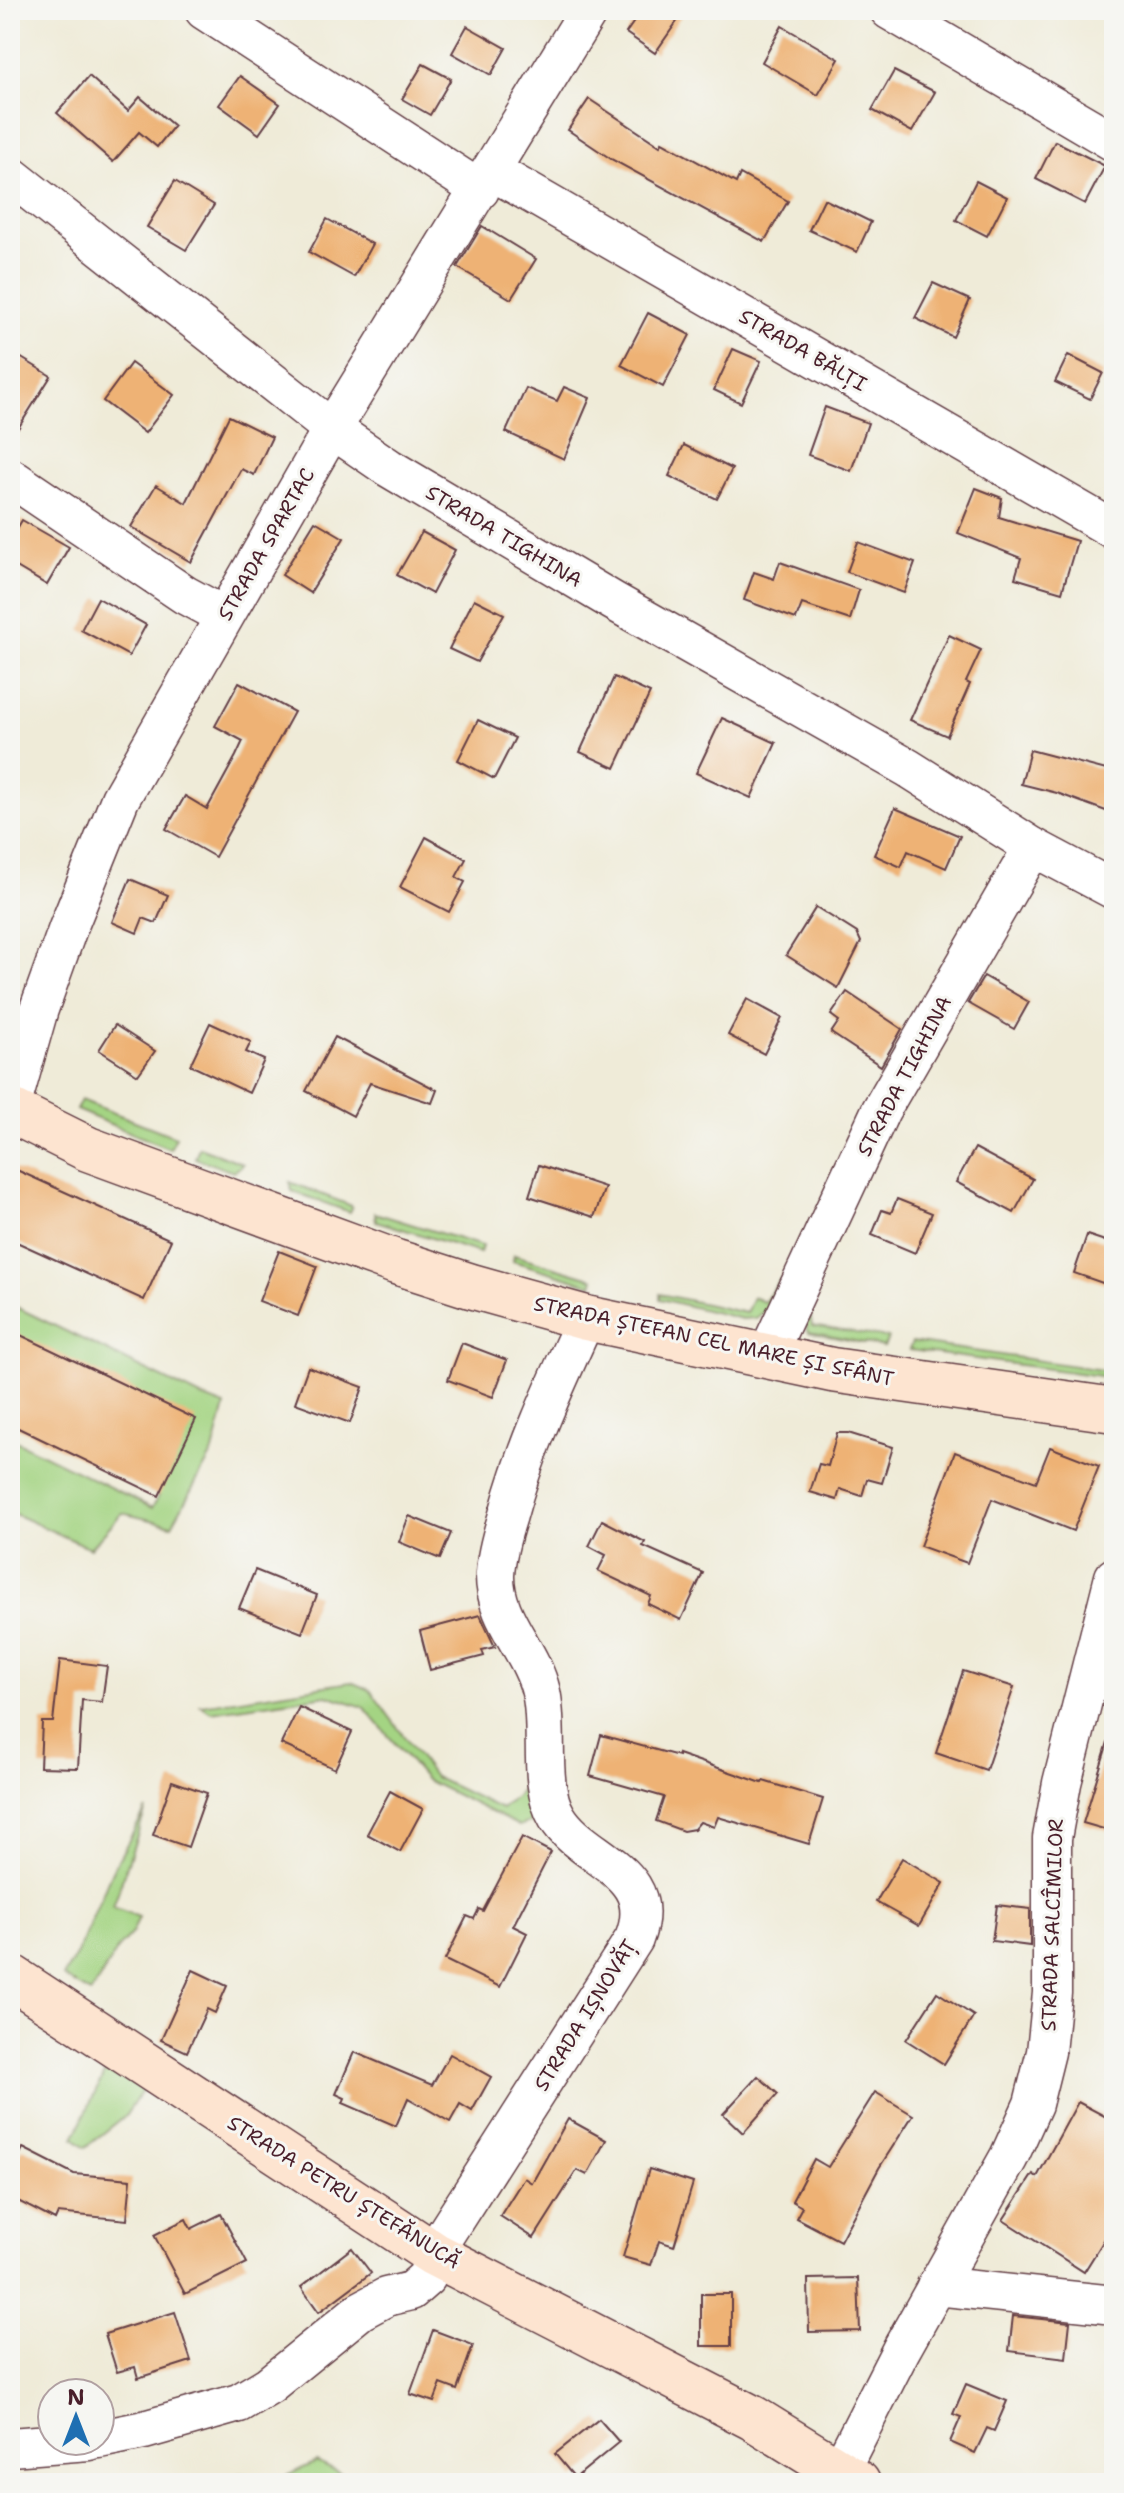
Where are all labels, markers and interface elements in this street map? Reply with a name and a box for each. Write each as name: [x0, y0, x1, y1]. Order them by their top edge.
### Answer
street label: STRADA BĂLȚI: [734, 303, 872, 398]
street label: STRADA SPARTAC: [212, 463, 320, 625]
street label: STRADA TIGHINA: [421, 479, 587, 593]
street label: STRADA TIGHINA: [851, 991, 957, 1161]
street label: STRADA ȘTEFAN CEL MARE ȘI SFÂNT: [531, 1290, 896, 1393]
street label: STRADA SALCÎMILOR: [1035, 1818, 1069, 2032]
street label: STRADA IȘNOVĂȚ: [528, 1934, 643, 2096]
street label: STRADA PETRU ȘTEFĂNUCĂ: [222, 2110, 465, 2275]
north arrow: [36, 2377, 116, 2457]
text: N: [67, 2383, 85, 2412]

